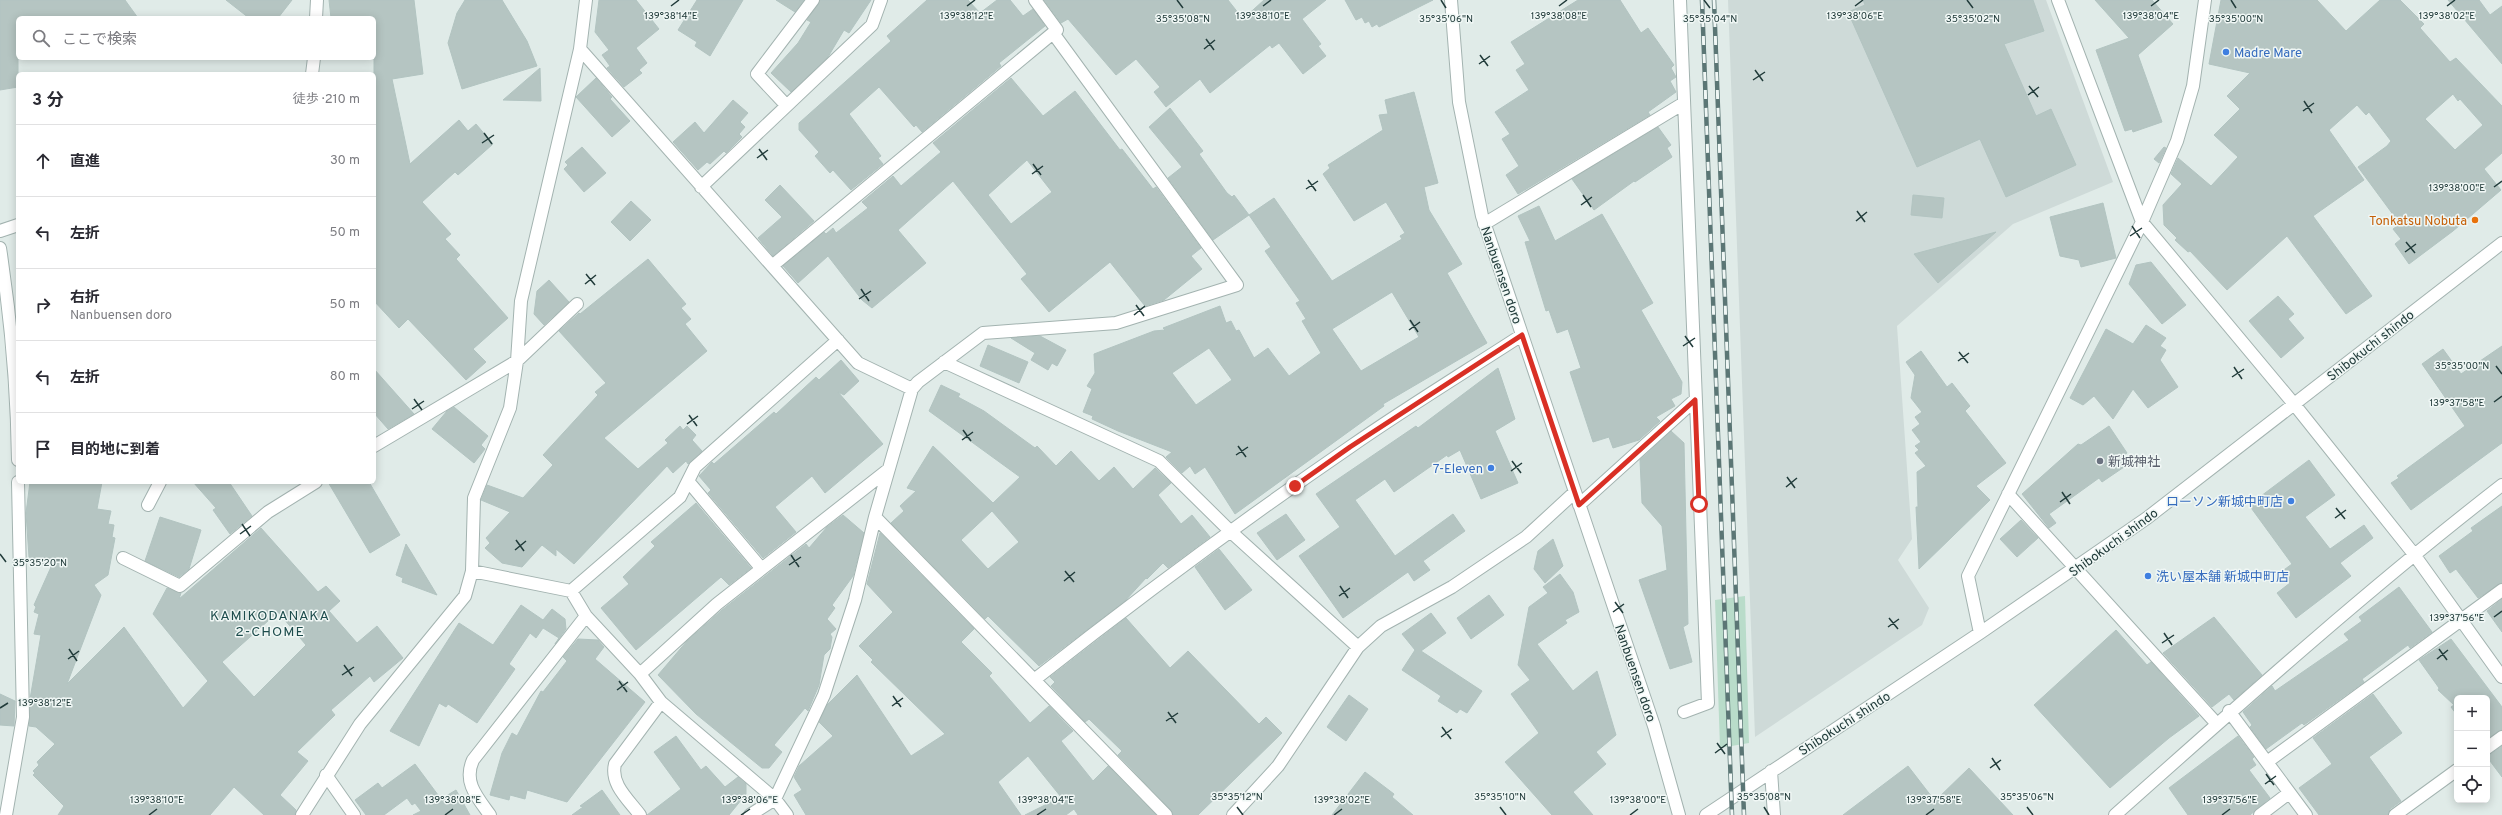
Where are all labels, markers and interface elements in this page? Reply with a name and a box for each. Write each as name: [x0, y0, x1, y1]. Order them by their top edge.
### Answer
text: 139°38'14"E: [644, 10, 698, 23]
text: 139°38'12"E: [940, 10, 994, 23]
text: 139°38'10"E: [1236, 10, 1290, 23]
text: 139°38'08"E: [1531, 10, 1587, 23]
text: 139°38'06"E: [1827, 10, 1883, 23]
text: 139°38'04"E: [2123, 10, 2179, 23]
text: 139°38'02"E: [2419, 10, 2475, 23]
text: 35°35'08"N: [1156, 13, 1210, 26]
text: 35°35'06"N: [1419, 13, 1473, 26]
text: 35°35'04"N: [1683, 13, 1737, 26]
text: 35°35'02"N: [1946, 13, 2000, 26]
text: 35°35'00"N: [2209, 13, 2263, 26]
search box: [16, 16, 376, 60]
icon: search: [30, 27, 52, 49]
text: ここで検索: [62, 31, 137, 50]
place label: Madre Mare: [2234, 46, 2302, 62]
marker: Madre Mare: [2221, 47, 2231, 57]
text: 3 分: [32, 90, 63, 112]
text: 徒歩 · 210 m: [293, 92, 360, 108]
icon: ahead: [32, 150, 54, 172]
text: 直進: [70, 153, 100, 172]
text: 30 m: [330, 153, 360, 169]
text: 139°38'00"E: [2429, 182, 2485, 195]
place label: Tonkatsu Nobuta: [2369, 214, 2467, 230]
marker: Tonkatsu Nobuta: [2470, 215, 2480, 225]
icon: left: [32, 222, 54, 244]
text: 左折: [70, 225, 100, 244]
text: 50 m: [330, 225, 360, 241]
street label: Nanbuensen doro: [1476, 225, 1524, 327]
text: 右折: [70, 289, 100, 308]
icon: right: [32, 294, 54, 316]
text: 50 m: [330, 297, 360, 313]
text: Nanbuensen doro: [70, 308, 172, 324]
street label: Shibokuchi shindo: [2324, 308, 2418, 386]
text: 35°35'00"N: [2435, 360, 2489, 373]
icon: left: [32, 366, 54, 388]
text: 左折: [70, 369, 100, 388]
text: 80 m: [330, 369, 360, 385]
text: 139°37'58"E: [2429, 397, 2485, 410]
icon: arrive: [32, 438, 54, 460]
text: 目的地に到着: [70, 441, 160, 460]
place label: 新城神社: [2108, 455, 2160, 471]
marker: 新城神社: [2095, 456, 2105, 466]
place label: 7-Eleven: [1433, 462, 1483, 478]
marker: 7-Eleven: [1486, 463, 1496, 473]
route end: [1286, 477, 1304, 495]
route start: [1690, 495, 1708, 513]
place label: ローソン新城中町店: [2166, 495, 2283, 511]
marker: ローソン新城中町店: [2286, 496, 2296, 506]
street label: Shibokuchi shindo: [2067, 506, 2162, 581]
text: 35°35'20"N: [13, 557, 67, 570]
place label: 洗い屋本舗 新城中町店: [2156, 570, 2289, 586]
marker: 洗い屋本舗 新城中町店: [2143, 571, 2153, 581]
district label: KAMIKODANAKA 2-CHOME: [210, 608, 330, 641]
text: 139°37'56"E: [2429, 612, 2485, 625]
street label: Nanbuensen doro: [1610, 623, 1658, 725]
street label: Shibokuchi shindo: [1796, 689, 1894, 760]
map controls: [2454, 695, 2490, 803]
button: +: [2454, 695, 2490, 731]
text: 139°38'12"E: [18, 697, 72, 710]
button: −: [2454, 731, 2490, 767]
button: locate: [2454, 767, 2490, 803]
text: 35°35'12"N: [1211, 791, 1263, 804]
text: 35°35'10"N: [1474, 791, 1526, 804]
text: 35°35'08"N: [1737, 791, 1791, 804]
text: 35°35'06"N: [2000, 791, 2054, 804]
text: 139°38'10"E: [130, 794, 184, 807]
text: 139°38'08"E: [425, 794, 481, 807]
text: 139°38'06"E: [722, 794, 778, 807]
text: 139°38'04"E: [1018, 794, 1074, 807]
text: 139°38'02"E: [1314, 794, 1370, 807]
text: 139°38'00"E: [1610, 794, 1666, 807]
text: 139°37'58"E: [1906, 794, 1962, 807]
text: 139°37'56"E: [2202, 794, 2258, 807]

